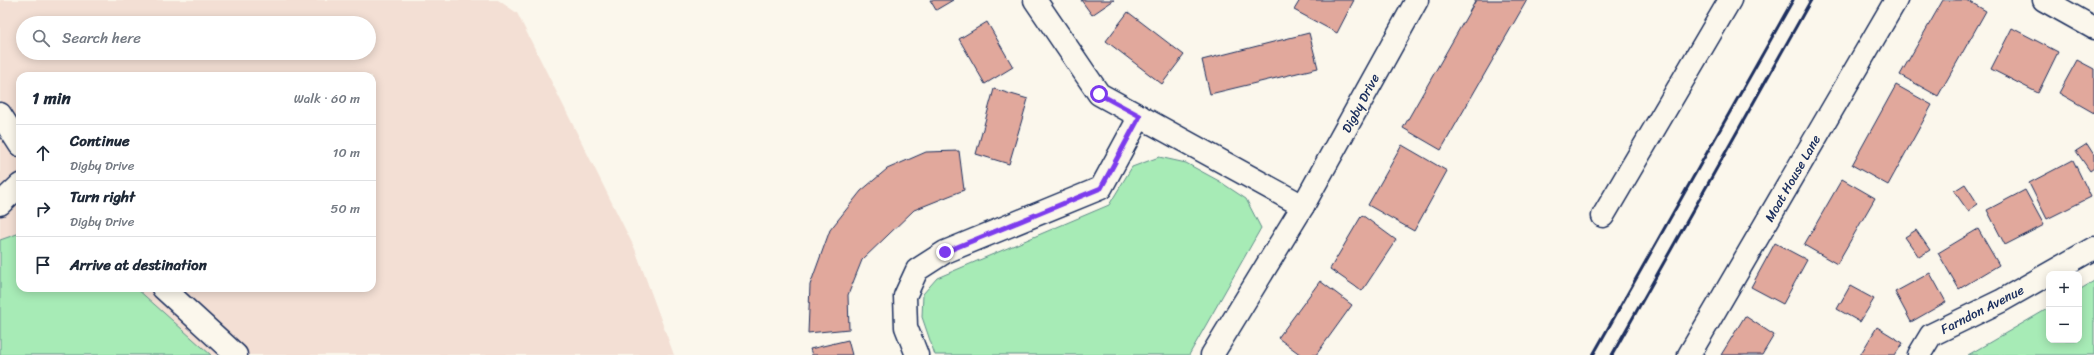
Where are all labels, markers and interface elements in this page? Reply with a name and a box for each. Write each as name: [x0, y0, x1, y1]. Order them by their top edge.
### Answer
search box: [16, 16, 376, 60]
text: Search here: [62, 25, 141, 51]
icon: search: [30, 27, 52, 49]
street label: Digby Drive: [1335, 69, 1386, 137]
text: 1 min: [32, 83, 71, 113]
route start: [1090, 85, 1108, 103]
text: Walk · 60 m: [294, 87, 360, 110]
text: Continue: [70, 128, 130, 154]
street label: Moat House Lane: [1758, 130, 1827, 226]
text: 10 m: [333, 141, 360, 164]
icon: ahead: [32, 142, 54, 164]
text: Digby Drive: [70, 154, 134, 177]
text: Turn right: [70, 184, 135, 210]
text: 50 m: [330, 197, 360, 220]
icon: right: [32, 198, 54, 220]
text: Digby Drive: [70, 210, 134, 233]
route end: [936, 243, 954, 261]
text: Arrive at destination: [70, 252, 207, 278]
icon: arrive: [32, 254, 54, 276]
map controls: [2046, 271, 2082, 343]
button: +: [2046, 271, 2082, 307]
street label: Farndon Avenue: [1936, 278, 2028, 340]
button: −: [2046, 307, 2082, 343]

